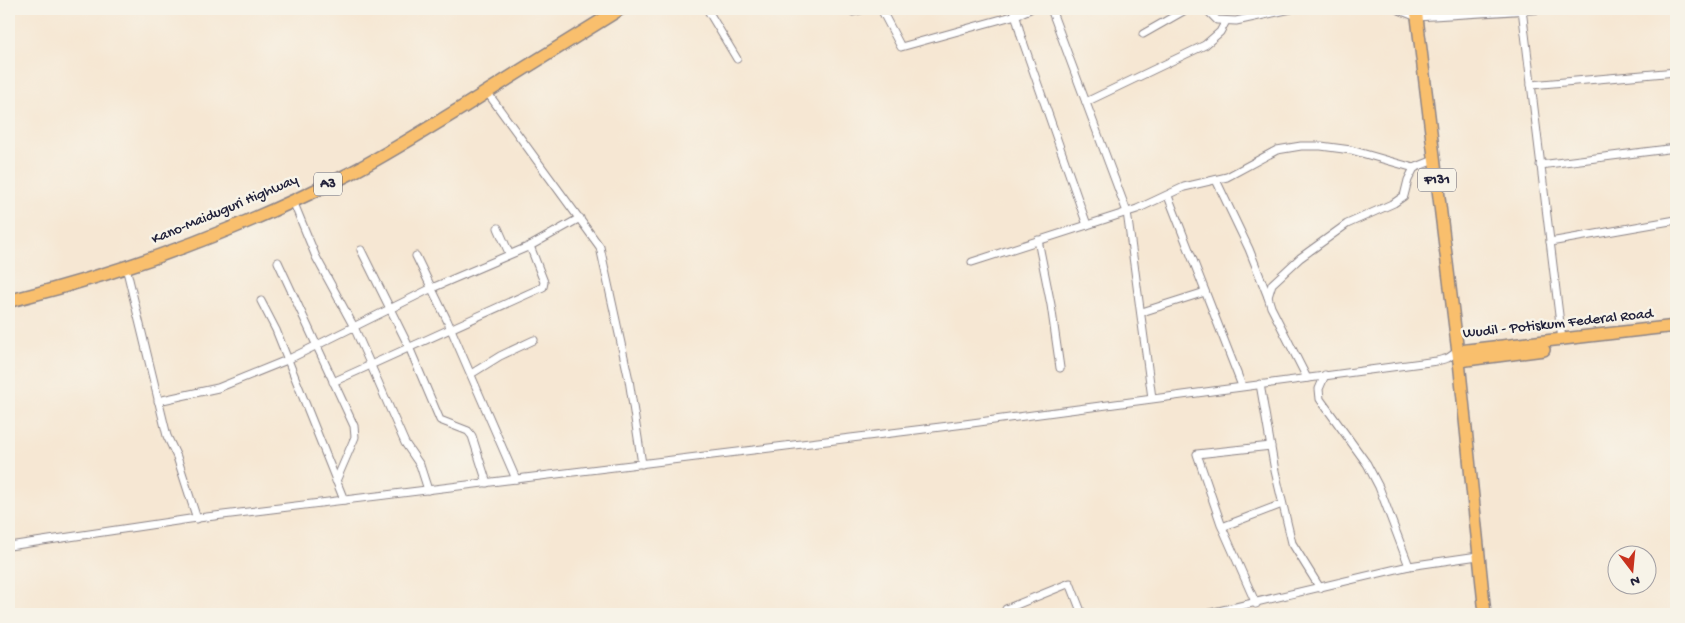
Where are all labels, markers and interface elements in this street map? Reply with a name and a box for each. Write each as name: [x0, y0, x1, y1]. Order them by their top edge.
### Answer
road number: F131: [1418, 168, 1456, 192]
street label: Kano-Maiduguri Highway: [149, 171, 302, 249]
road number: A3: [314, 172, 342, 195]
street label: Wudil - Potiskum Federal Road: [1462, 305, 1655, 343]
north arrow: [1608, 546, 1658, 596]
text: N: [1628, 571, 1642, 590]

